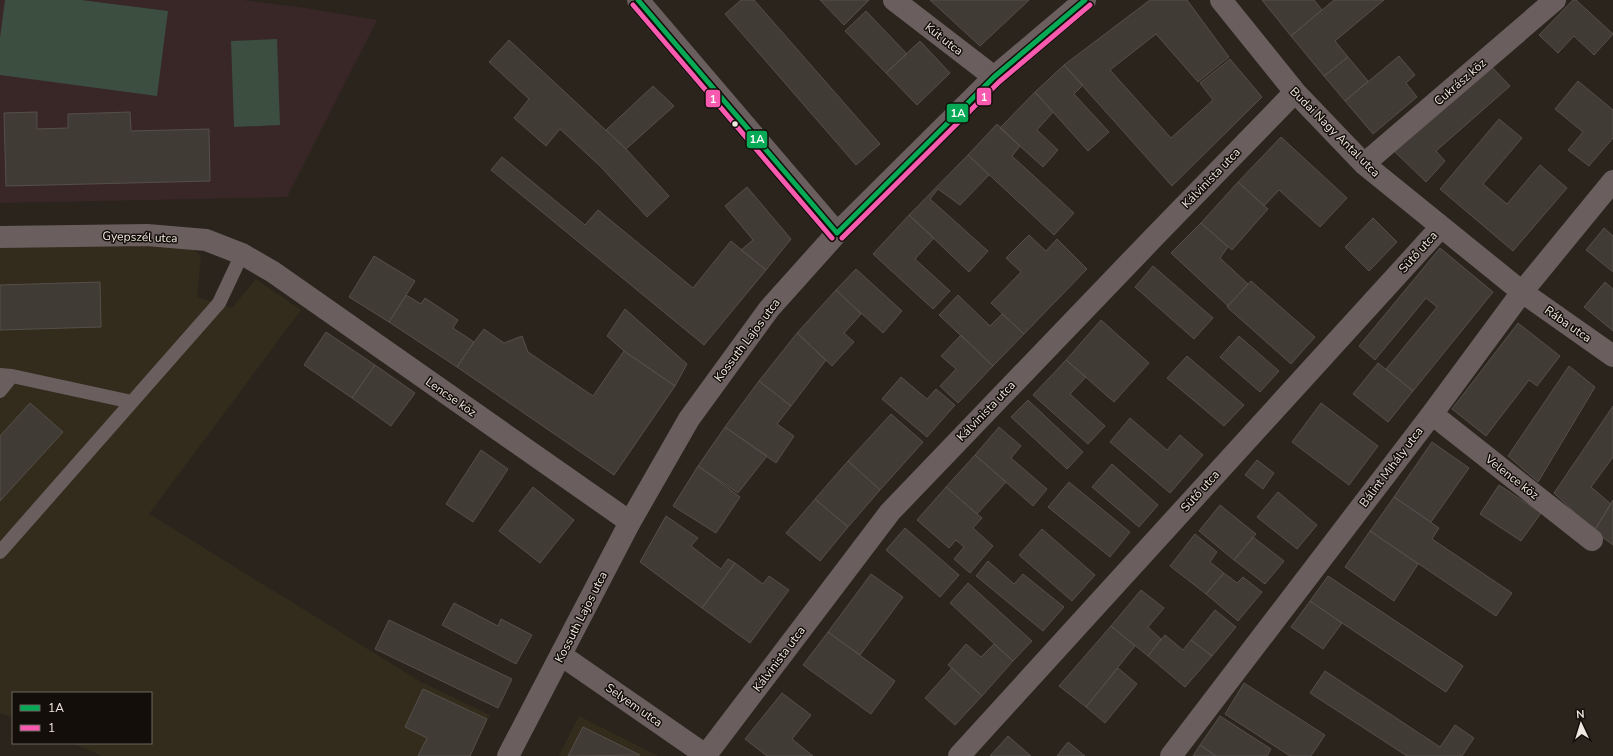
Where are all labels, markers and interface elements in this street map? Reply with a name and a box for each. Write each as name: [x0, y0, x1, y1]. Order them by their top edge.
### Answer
street label: Kút utca: [922, 19, 966, 59]
street label: Cukrász köz: [1431, 55, 1490, 109]
street label: Budai Nagy Antal utca: [1287, 84, 1383, 180]
line badge: 1: [976, 87, 992, 106]
line badge: 1: [705, 89, 721, 108]
text: 1: [981, 90, 987, 105]
text: 1: [710, 92, 716, 107]
line badge: 1A: [946, 103, 969, 123]
text: 1A: [951, 106, 966, 121]
unlabelled marker: [730, 119, 740, 129]
line badge: 1A: [746, 130, 768, 149]
text: 1A: [750, 132, 765, 147]
street label: Kálvinista utca: [1178, 144, 1244, 212]
street label: Gyepszél utca: [102, 228, 178, 246]
street label: Sütő utca: [1395, 228, 1441, 276]
street label: Kossuth Lajos utca: [710, 295, 784, 385]
street label: Rába utca: [1541, 302, 1595, 346]
street label: Lencse köz: [422, 374, 480, 421]
street label: Kálvinista utca: [953, 377, 1019, 445]
street label: Bálint Mihály utca: [1356, 424, 1426, 510]
street label: Velence köz: [1481, 451, 1542, 503]
street label: Sütő utca: [1177, 467, 1223, 515]
street label: Kossuth Lajos utca: [551, 569, 611, 665]
street label: Kálvinista utca: [749, 623, 809, 695]
street label: Selyem utca: [602, 680, 666, 730]
legend: [12, 692, 152, 744]
text: 1A: [48, 700, 64, 716]
north arrow: [1561, 704, 1601, 744]
text: N: [1576, 707, 1585, 722]
text: 1: [48, 720, 55, 736]

